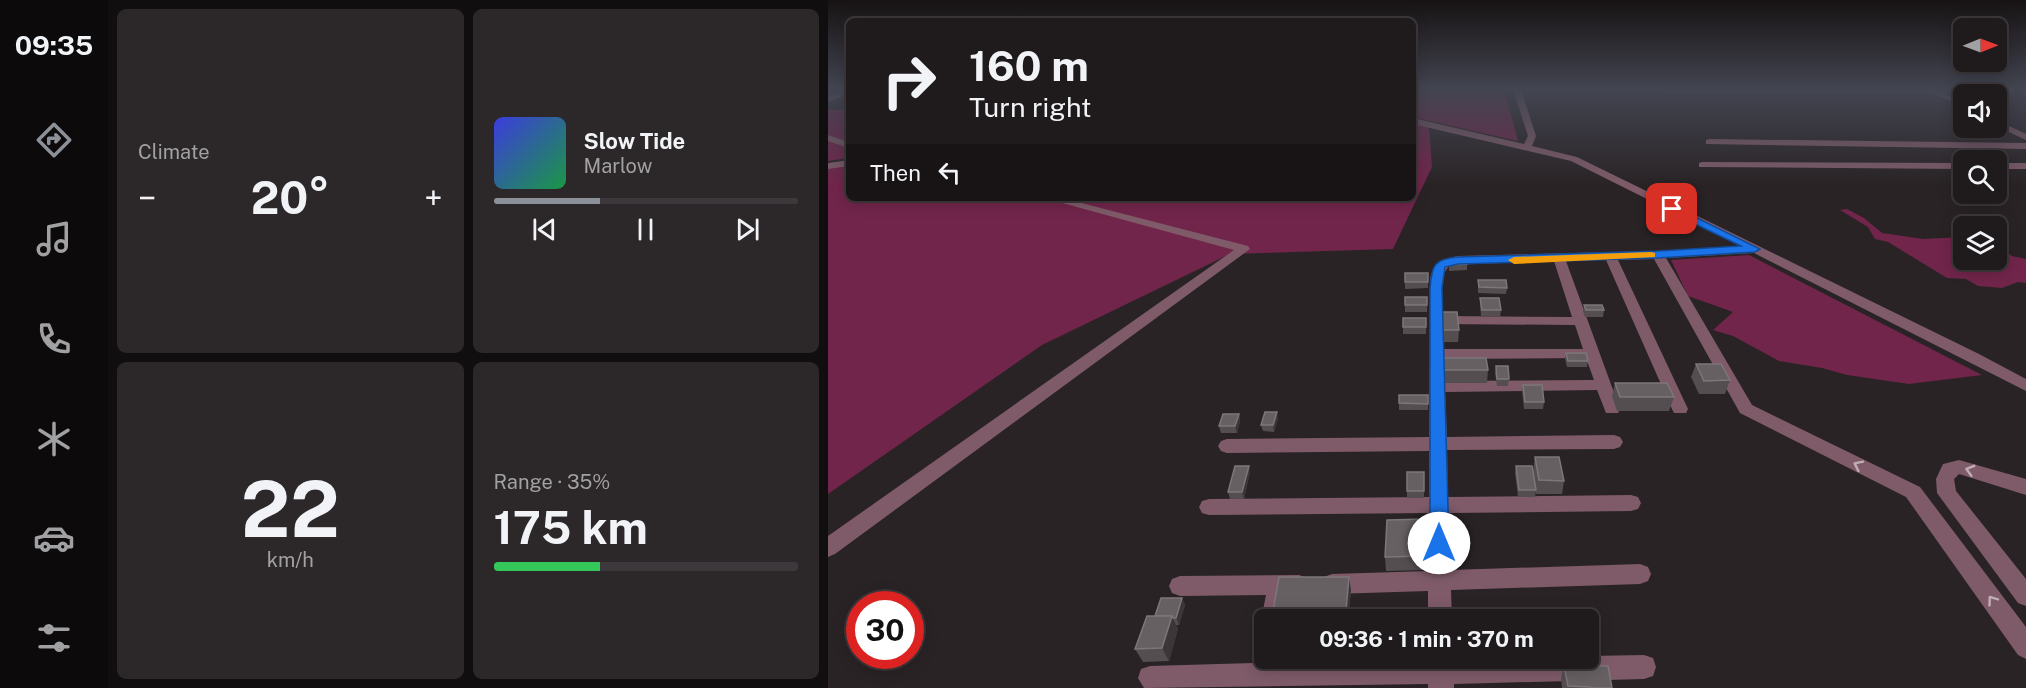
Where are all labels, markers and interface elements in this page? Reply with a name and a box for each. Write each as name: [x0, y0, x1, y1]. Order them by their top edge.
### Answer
north arrow: [1953, 18, 2007, 72]
map controls: [1953, 18, 2007, 270]
text: 09:35: [15, 29, 93, 61]
text: 160 m: [969, 41, 1089, 90]
icon: right: [870, 42, 948, 120]
button: sound: [1953, 84, 2007, 138]
text: Turn right: [969, 91, 1092, 123]
icon: directions: [33, 119, 75, 161]
text: Slow Tide: [584, 128, 685, 154]
text: Climate: [138, 140, 210, 164]
button: search: [1953, 150, 2007, 204]
text: Marlow: [584, 154, 652, 178]
icon: left: [933, 156, 966, 189]
text: Then: [870, 160, 921, 186]
text: 20°: [251, 171, 330, 224]
text: −: [138, 179, 156, 217]
text: +: [424, 179, 442, 217]
pin: [1646, 183, 1697, 234]
icon: arrive: [1655, 192, 1688, 225]
icon: previous: [528, 213, 561, 246]
icon: pause: [629, 213, 662, 246]
icon: next: [731, 213, 764, 246]
button: layers: [1953, 216, 2007, 270]
icon: music: [33, 218, 75, 260]
icon: phone: [33, 318, 75, 360]
icon: climate: [33, 418, 75, 460]
one-way arrow: [1853, 461, 1864, 472]
text: 22: [241, 463, 340, 555]
one-way arrow: [1965, 465, 1976, 477]
text: Range · 35%: [494, 470, 610, 494]
text: 175 km: [494, 501, 648, 554]
position arrow: [1407, 511, 1471, 575]
icon: car: [33, 517, 75, 559]
text: km/h: [267, 548, 314, 572]
speed limit sign: 30: [846, 591, 924, 669]
one-way arrow: [1988, 596, 1999, 607]
icon: filters: [33, 617, 75, 659]
text: 09:36 · 1 min · 370 m: [1319, 626, 1534, 652]

